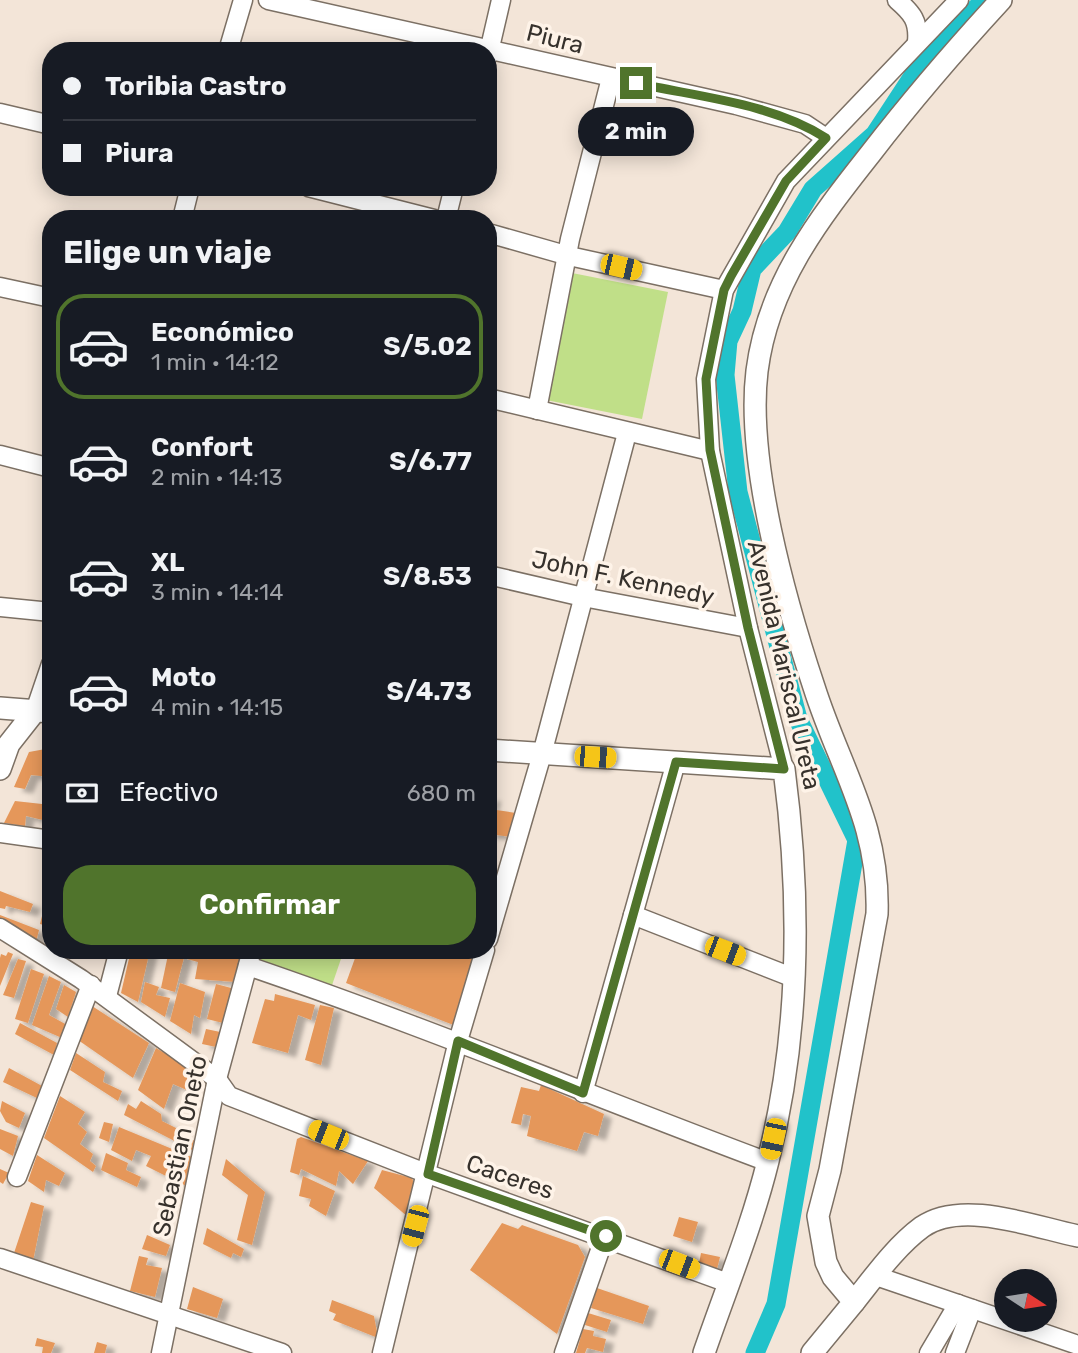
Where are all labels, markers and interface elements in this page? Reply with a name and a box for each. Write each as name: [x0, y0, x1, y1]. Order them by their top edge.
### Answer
street label: Piura: [524, 18, 586, 60]
route end: [620, 67, 652, 99]
text: Toribia Castro: [105, 71, 287, 102]
callout: 2 min: [578, 108, 694, 156]
text: 2 min: [605, 117, 667, 145]
text: Piura: [105, 138, 174, 169]
text: Elige un viaje: [63, 233, 272, 271]
car: [599, 252, 644, 282]
icon: car: [67, 315, 130, 378]
text: Económico: [151, 317, 294, 348]
text: S/5.02: [383, 331, 472, 362]
text: 1 min · 14:12: [151, 348, 279, 376]
icon: car: [67, 430, 130, 493]
text: Confort: [151, 432, 253, 463]
text: S/6.77: [389, 446, 472, 477]
text: 2 min · 14:13: [151, 463, 283, 491]
street label: Avenida Mariscal Ureta: [742, 538, 826, 792]
icon: car: [67, 545, 130, 608]
street label: John F. Kennedy: [529, 545, 717, 611]
text: XL: [151, 547, 184, 578]
text: S/8.53: [383, 561, 472, 592]
text: 3 min · 14:14: [151, 578, 283, 606]
icon: car: [67, 660, 130, 723]
text: Moto: [151, 662, 216, 693]
text: S/4.73: [387, 676, 472, 707]
text: 4 min · 14:15: [151, 693, 283, 721]
car: [574, 745, 617, 769]
icon: cash: [63, 774, 101, 812]
text: Efectivo: [119, 777, 218, 808]
text: 680 m: [407, 779, 476, 807]
button: Confirmar: [63, 865, 476, 945]
car: [702, 934, 749, 968]
street label: Sebastian Oneto: [147, 1053, 213, 1239]
car: [759, 1116, 788, 1162]
car: [305, 1117, 352, 1153]
street label: Caceres: [463, 1149, 557, 1205]
car: [400, 1203, 431, 1249]
route start: [590, 1220, 622, 1252]
car: [656, 1247, 703, 1281]
north arrow: [994, 1269, 1057, 1332]
map controls: [994, 1269, 1057, 1332]

